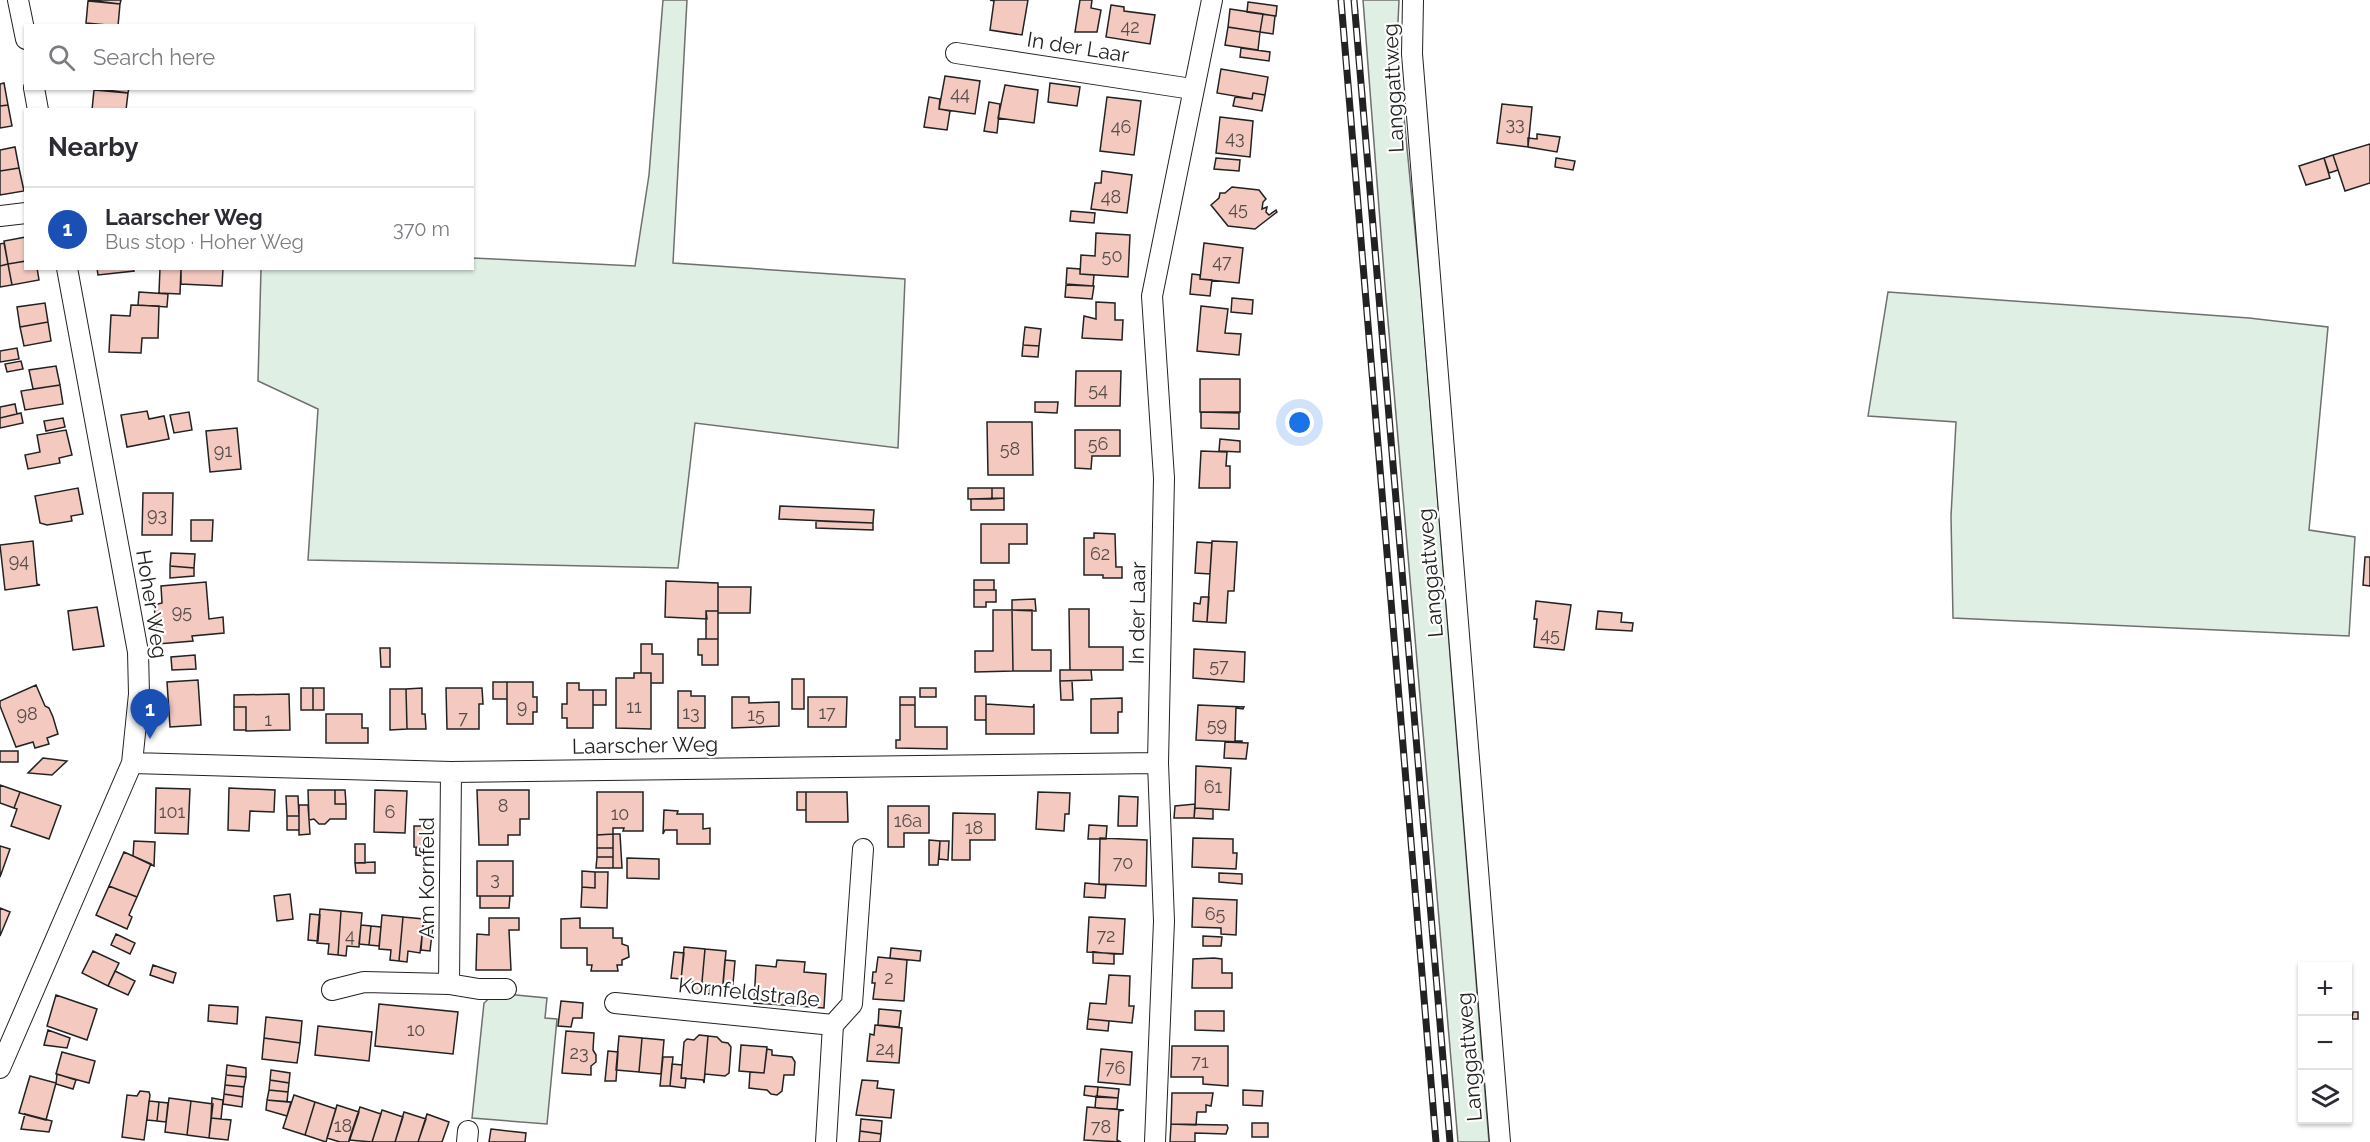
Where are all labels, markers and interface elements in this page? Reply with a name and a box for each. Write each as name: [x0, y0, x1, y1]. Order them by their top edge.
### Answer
house number: 42: [1120, 16, 1140, 37]
street label: Langgattweg: [1377, 23, 1409, 153]
search box: [24, 24, 474, 90]
street label: In der Laar: [1025, 27, 1131, 67]
icon: search: [45, 41, 78, 74]
text: Search here: [93, 44, 215, 70]
house number: 44: [950, 83, 970, 104]
house number: 33: [1505, 113, 1525, 134]
house number: 46: [1111, 116, 1131, 137]
house number: 43: [1225, 127, 1245, 148]
text: Nearby: [48, 132, 138, 162]
house number: 48: [1101, 186, 1121, 207]
house number: 45: [1228, 198, 1248, 219]
text: Laarscher Weg: [105, 204, 263, 230]
text: 1: [63, 217, 72, 241]
text: 370 m: [393, 217, 450, 241]
text: Bus stop · Hoher Weg: [105, 230, 304, 254]
house number: 50: [1102, 245, 1122, 266]
house number: 47: [1212, 251, 1232, 272]
house number: 54: [1088, 379, 1108, 400]
your location: [1285, 408, 1314, 437]
house number: 56: [1088, 433, 1108, 454]
house number: 58: [1000, 438, 1020, 459]
house number: 91: [214, 440, 232, 461]
house number: 93: [147, 504, 167, 525]
street label: Langgattweg: [1412, 508, 1448, 638]
house number: 62: [1090, 543, 1110, 564]
street label: Hoher Weg: [131, 548, 173, 660]
house number: 94: [9, 550, 29, 571]
street label: In der Laar: [1124, 561, 1150, 665]
house number: 95: [172, 601, 192, 622]
house number: 45: [1540, 624, 1560, 645]
house number: 57: [1209, 655, 1229, 676]
pin: 1: [130, 690, 170, 739]
house number: 9: [517, 696, 527, 717]
house number: 11: [626, 696, 642, 717]
house number: 13: [682, 702, 700, 723]
house number: 17: [818, 702, 836, 723]
house number: 98: [16, 703, 38, 724]
house number: 15: [747, 704, 765, 725]
house number: 7: [458, 707, 468, 728]
house number: 1: [264, 709, 272, 730]
house number: 59: [1207, 714, 1227, 735]
street label: Laarscher Weg: [572, 731, 718, 759]
house number: 61: [1204, 776, 1223, 797]
house number: 8: [498, 795, 508, 816]
house number: 101: [159, 801, 186, 822]
house number: 6: [385, 801, 396, 822]
house number: 10: [611, 803, 629, 824]
house number: 16a: [894, 810, 922, 831]
street label: Am Kornfeld: [414, 817, 439, 939]
house number: 18: [965, 817, 983, 838]
house number: 70: [1113, 852, 1133, 873]
house number: 3: [490, 868, 500, 889]
house number: 65: [1205, 903, 1226, 924]
house number: 4: [345, 925, 355, 946]
house number: 72: [1096, 925, 1116, 946]
map controls: [2298, 962, 2352, 1124]
button: +: [2298, 962, 2352, 1016]
house number: 2: [884, 967, 894, 988]
street label: Kornfeldstraße: [677, 972, 821, 1012]
street label: Langgattweg: [1451, 992, 1487, 1122]
button: −: [2298, 1016, 2352, 1070]
house number: 10: [407, 1019, 425, 1040]
house number: 24: [875, 1038, 895, 1059]
house number: 23: [570, 1042, 589, 1063]
house number: 71: [1191, 1051, 1209, 1072]
house number: 76: [1105, 1057, 1125, 1078]
button: layers: [2298, 1070, 2352, 1124]
house number: 18: [334, 1115, 352, 1136]
house number: 78: [1091, 1116, 1111, 1137]

